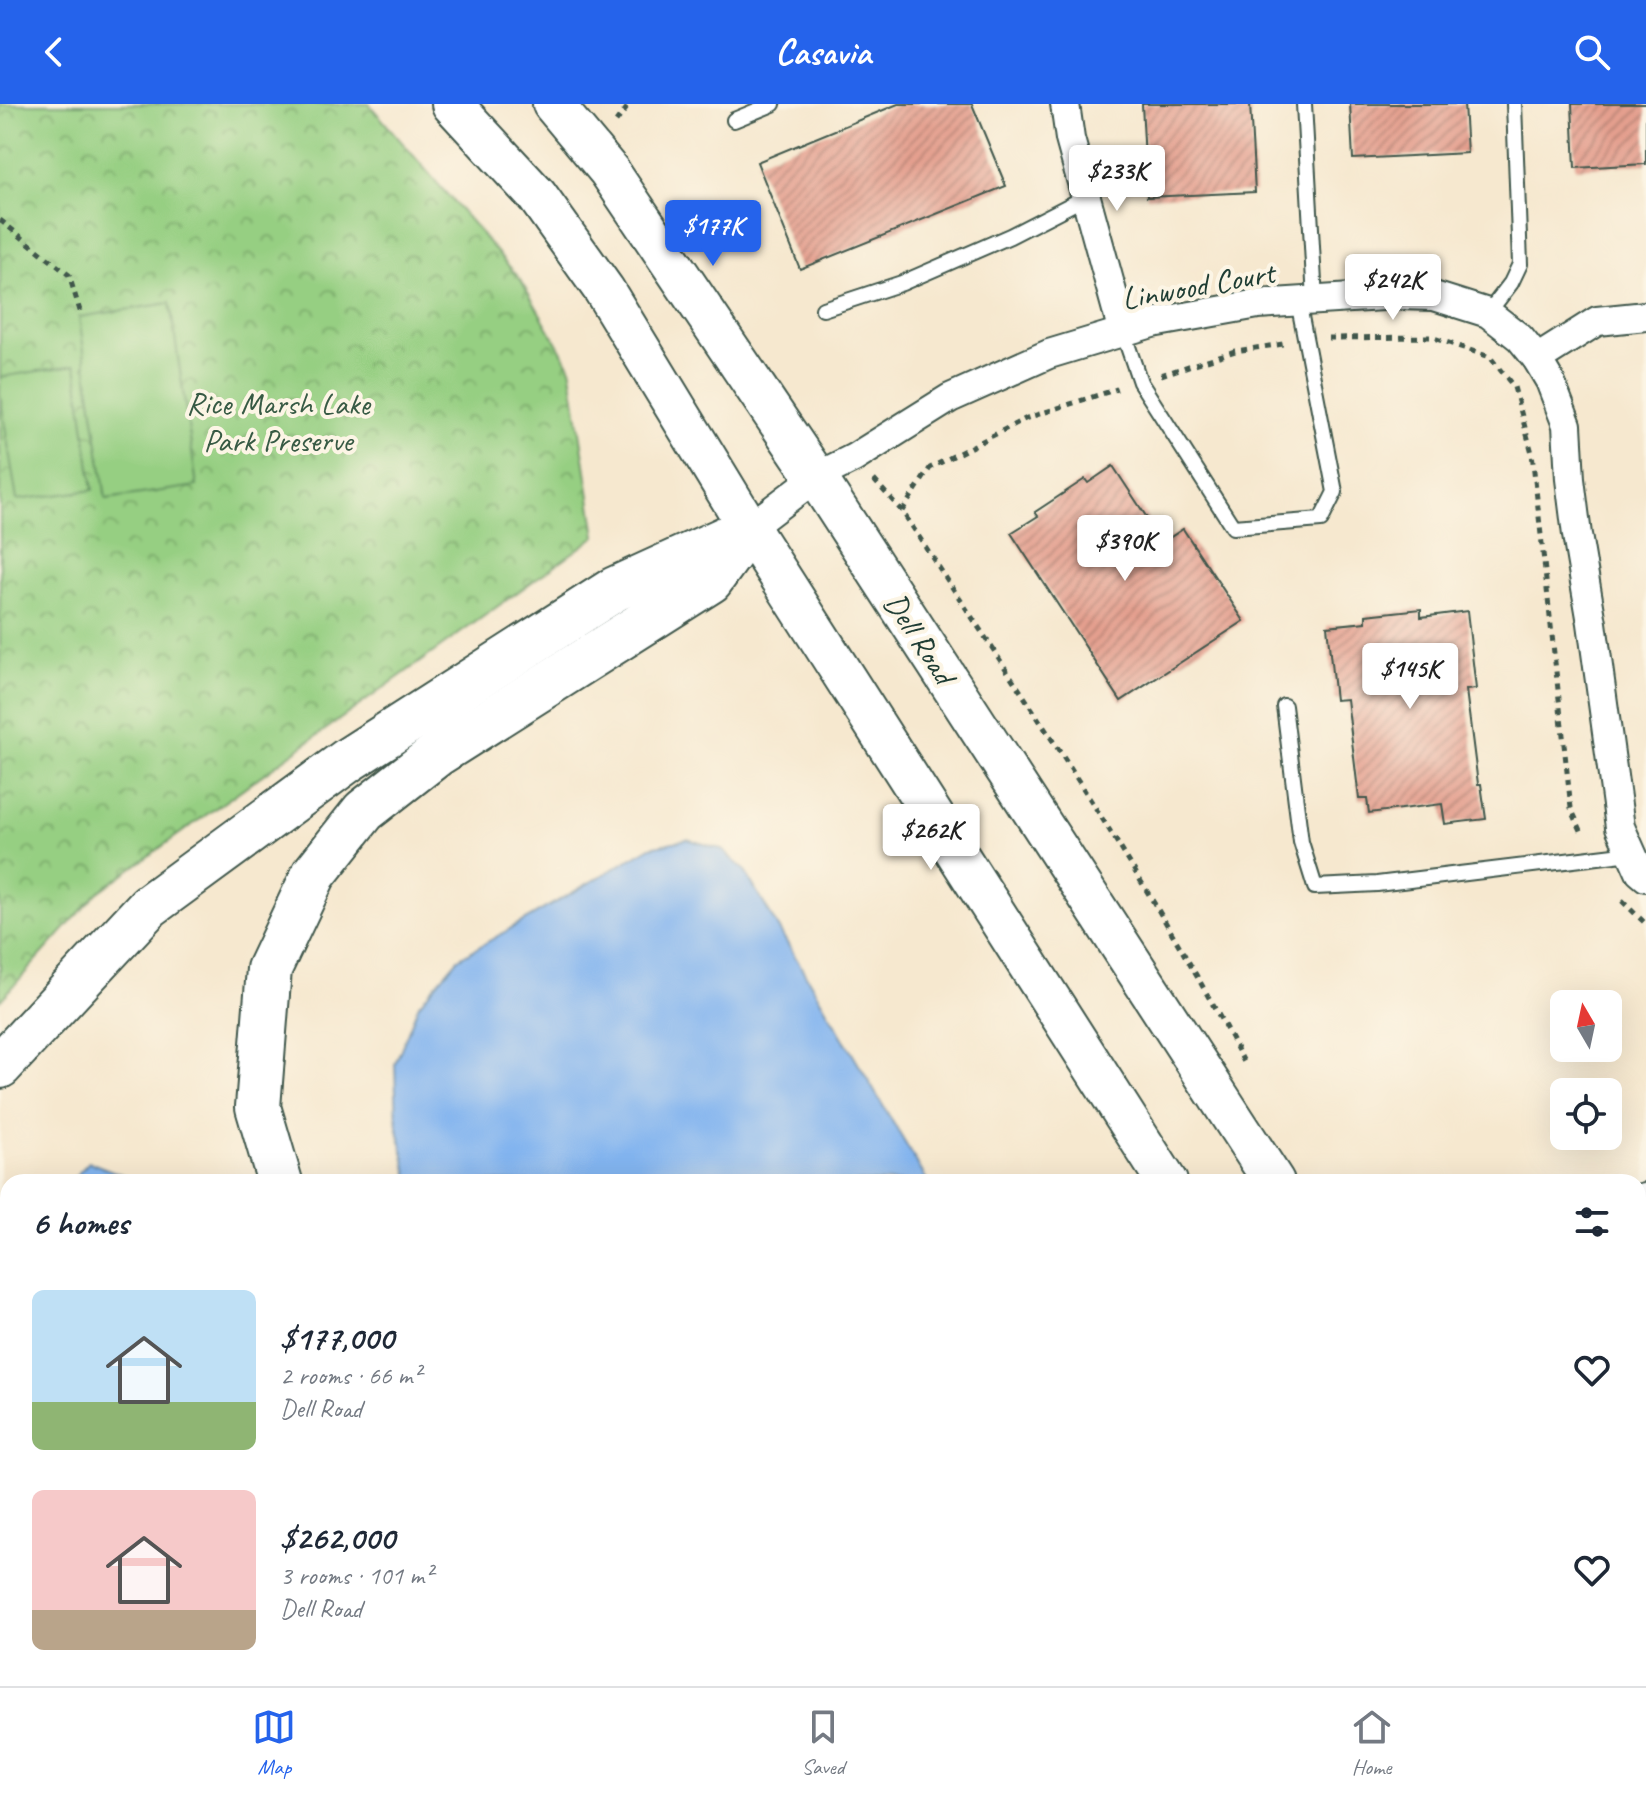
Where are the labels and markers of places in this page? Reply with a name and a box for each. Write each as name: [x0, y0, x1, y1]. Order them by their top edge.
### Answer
pin: $233K: [1061, 145, 1173, 213]
pin: $177K: [657, 200, 769, 268]
pin: $242K: [1337, 254, 1449, 322]
pin: $390K: [1069, 515, 1181, 583]
pin: $145K: [1354, 643, 1466, 711]
pin: $262K: [875, 804, 987, 872]

